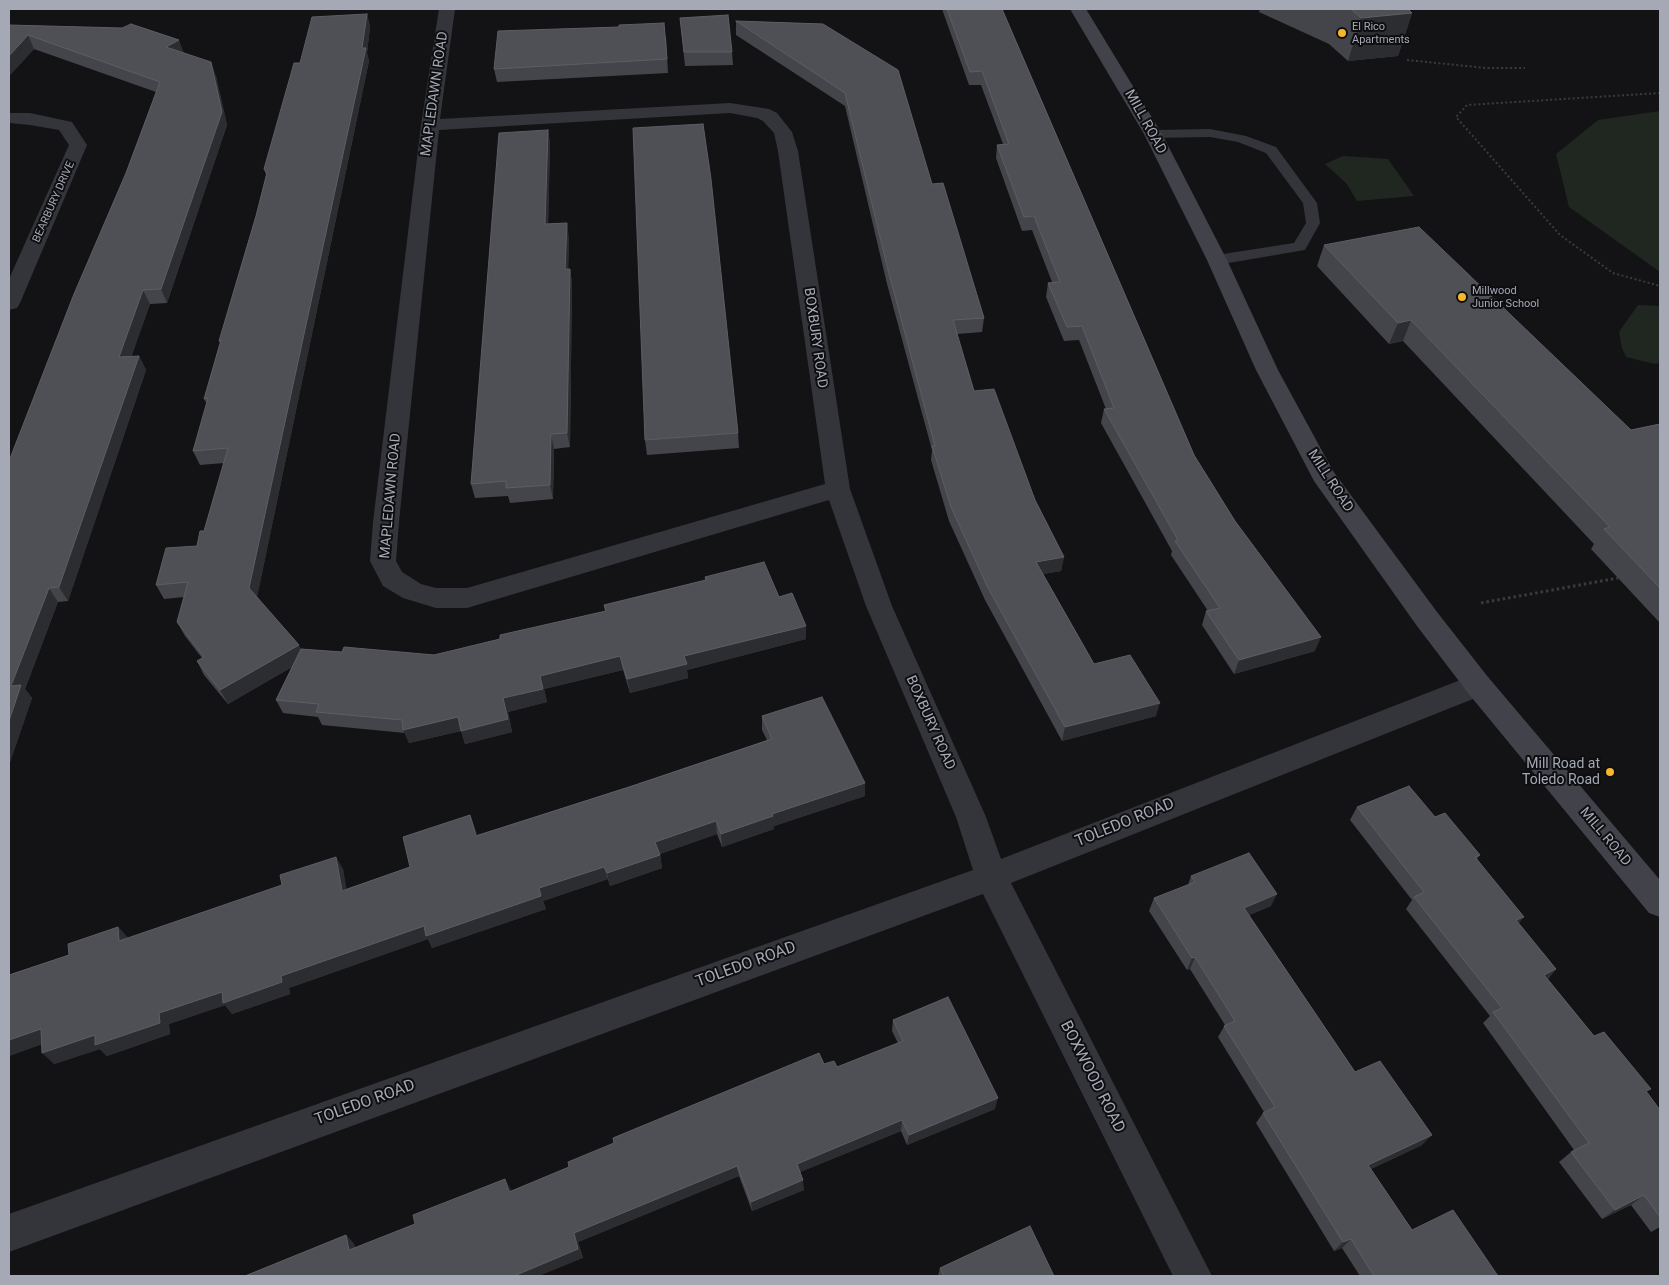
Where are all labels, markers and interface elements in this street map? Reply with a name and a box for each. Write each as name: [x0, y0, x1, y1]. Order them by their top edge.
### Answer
place label: El Rico Apartments: [1352, 20, 1410, 46]
marker: El Rico Apartments: [1336, 27, 1348, 39]
street label: MAPLEDAWN ROAD: [418, 31, 452, 157]
street label: MILL ROAD: [1120, 87, 1170, 157]
street label: BEARBURY DRIVE: [30, 160, 78, 244]
place label: Millwood Junior School: [1472, 284, 1539, 310]
street label: BOXBURY ROAD: [800, 287, 830, 389]
marker: Millwood Junior School: [1456, 291, 1468, 303]
street label: MAPLEDAWN ROAD: [377, 433, 405, 559]
street label: MILL ROAD: [1304, 447, 1356, 515]
street label: BOXBURY ROAD: [902, 673, 958, 773]
place label: Mill Road at Toledo Road: [1522, 756, 1600, 789]
marker: Mill Road at Toledo Road: [1604, 766, 1616, 778]
street label: TOLEDO ROAD: [1073, 794, 1177, 852]
street label: MILL ROAD: [1576, 804, 1634, 870]
street label: TOLEDO ROAD: [693, 938, 799, 992]
street label: BOXWOOD ROAD: [1055, 1018, 1129, 1136]
street label: TOLEDO ROAD: [312, 1076, 418, 1130]

